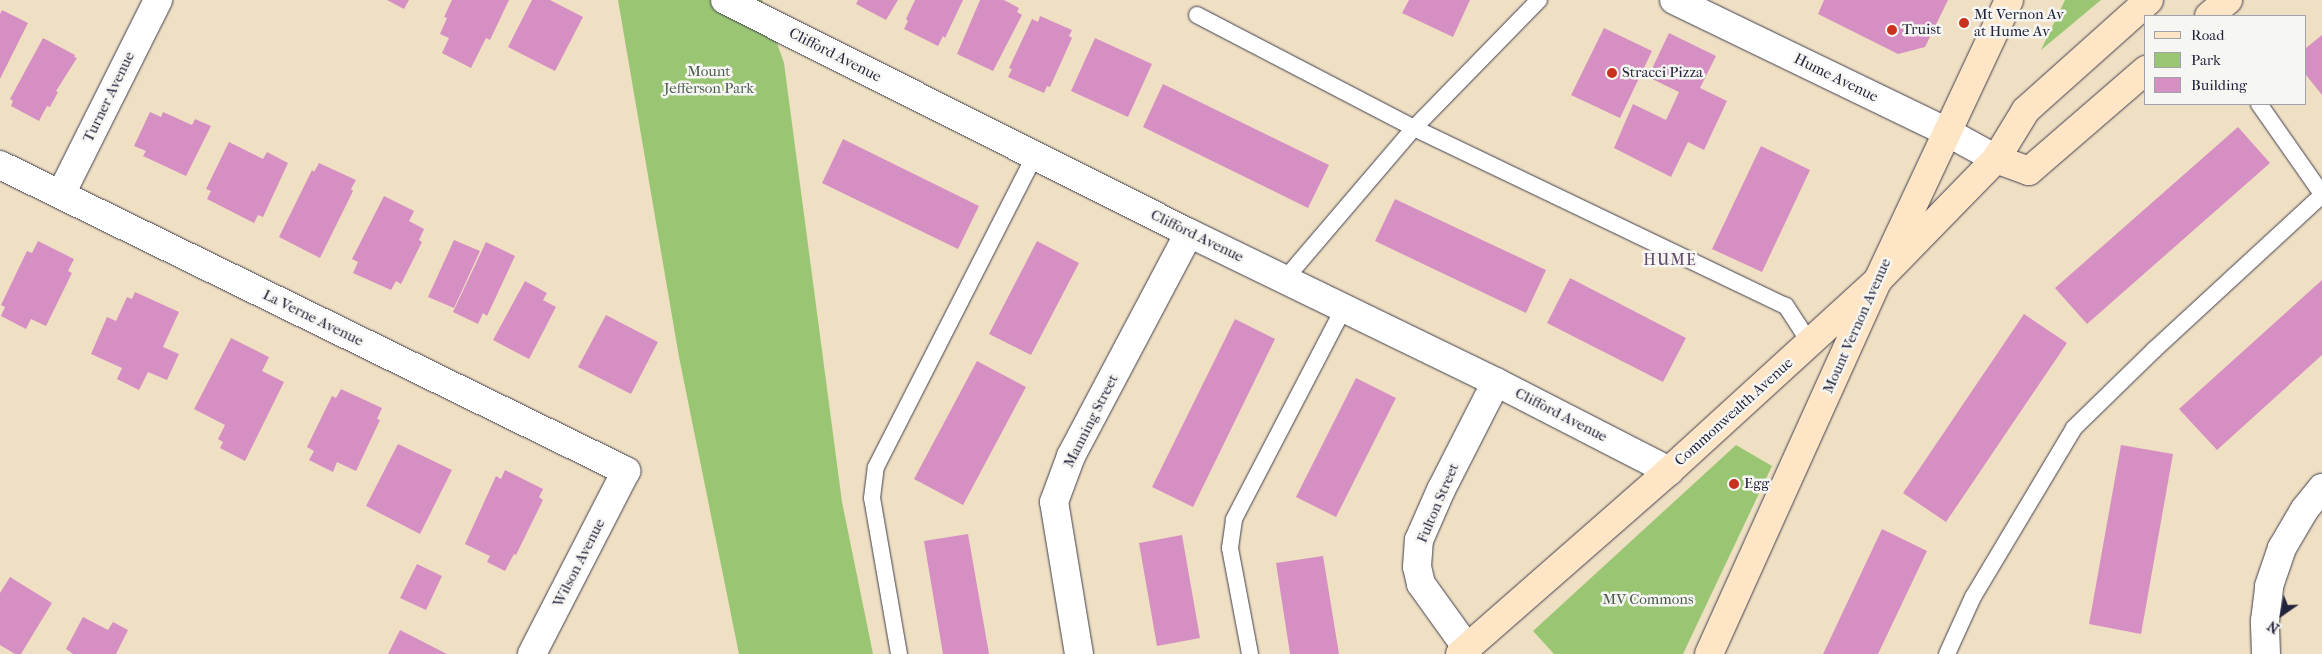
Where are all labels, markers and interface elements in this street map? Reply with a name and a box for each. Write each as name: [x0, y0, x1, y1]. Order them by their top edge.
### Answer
place label: Mt Vernon Av at Hume Av: [1974, 5, 2064, 40]
legend: [2144, 15, 2307, 105]
marker: Mt Vernon Av at Hume Av: [1958, 17, 1970, 29]
place label: Truist: [1902, 21, 1941, 39]
street label: Clifford Avenue: [786, 24, 884, 86]
marker: Truist: [1886, 24, 1898, 36]
text: Road: [2191, 26, 2224, 44]
street label: Turner Avenue: [79, 49, 139, 145]
street label: Hume Avenue: [1791, 50, 1881, 106]
text: Park: [2191, 51, 2221, 69]
park label: Mount Jefferson Park: [664, 62, 754, 97]
place label: Stracci Pizza: [1622, 64, 1703, 82]
marker: Stracci Pizza: [1606, 67, 1618, 79]
text: Building: [2191, 76, 2247, 94]
street label: Clifford Avenue: [1148, 206, 1246, 266]
district label: HUME: [1643, 250, 1697, 270]
street label: Mount Vernon Avenue: [1819, 256, 1895, 396]
street label: La Verne Avenue: [260, 286, 366, 350]
street label: Commonwealth Avenue: [1671, 354, 1797, 470]
street label: Manning Street: [1060, 371, 1122, 471]
street label: Clifford Avenue: [1512, 384, 1610, 446]
street label: Fulton Street: [1413, 460, 1463, 546]
place label: Egg: [1744, 475, 1769, 493]
marker: Egg: [1728, 478, 1740, 490]
street label: Wilson Avenue: [549, 516, 609, 610]
north arrow: [2257, 589, 2307, 639]
park label: MV Commons: [1602, 591, 1694, 609]
text: N: [2264, 617, 2283, 637]

